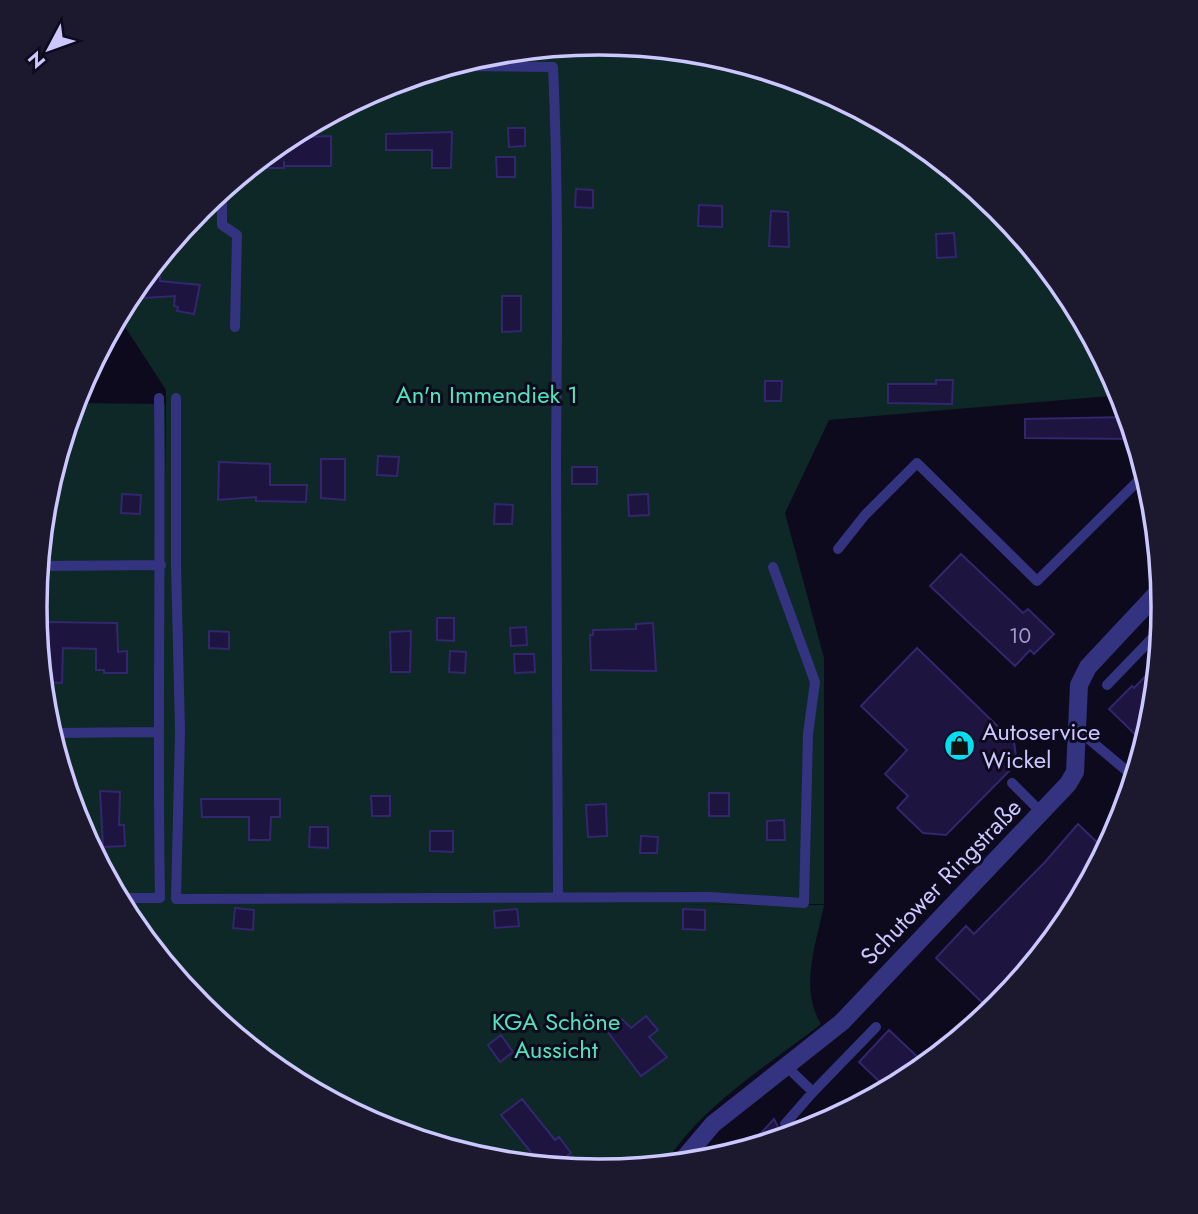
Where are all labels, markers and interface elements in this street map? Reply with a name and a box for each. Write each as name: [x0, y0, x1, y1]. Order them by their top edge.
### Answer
north arrow: [14, 14, 84, 84]
text: N: [21, 45, 52, 74]
park label: An'n Immendiek 1: [396, 377, 578, 412]
house number: 10: [1009, 621, 1031, 651]
place label: Autoservice Wickel: [982, 714, 1100, 777]
shop icon: Autoservice Wickel: [942, 729, 976, 763]
street label: Schutower Ringstraße: [852, 791, 1029, 973]
park label: KGA Schöne Aussicht: [492, 1004, 620, 1067]

